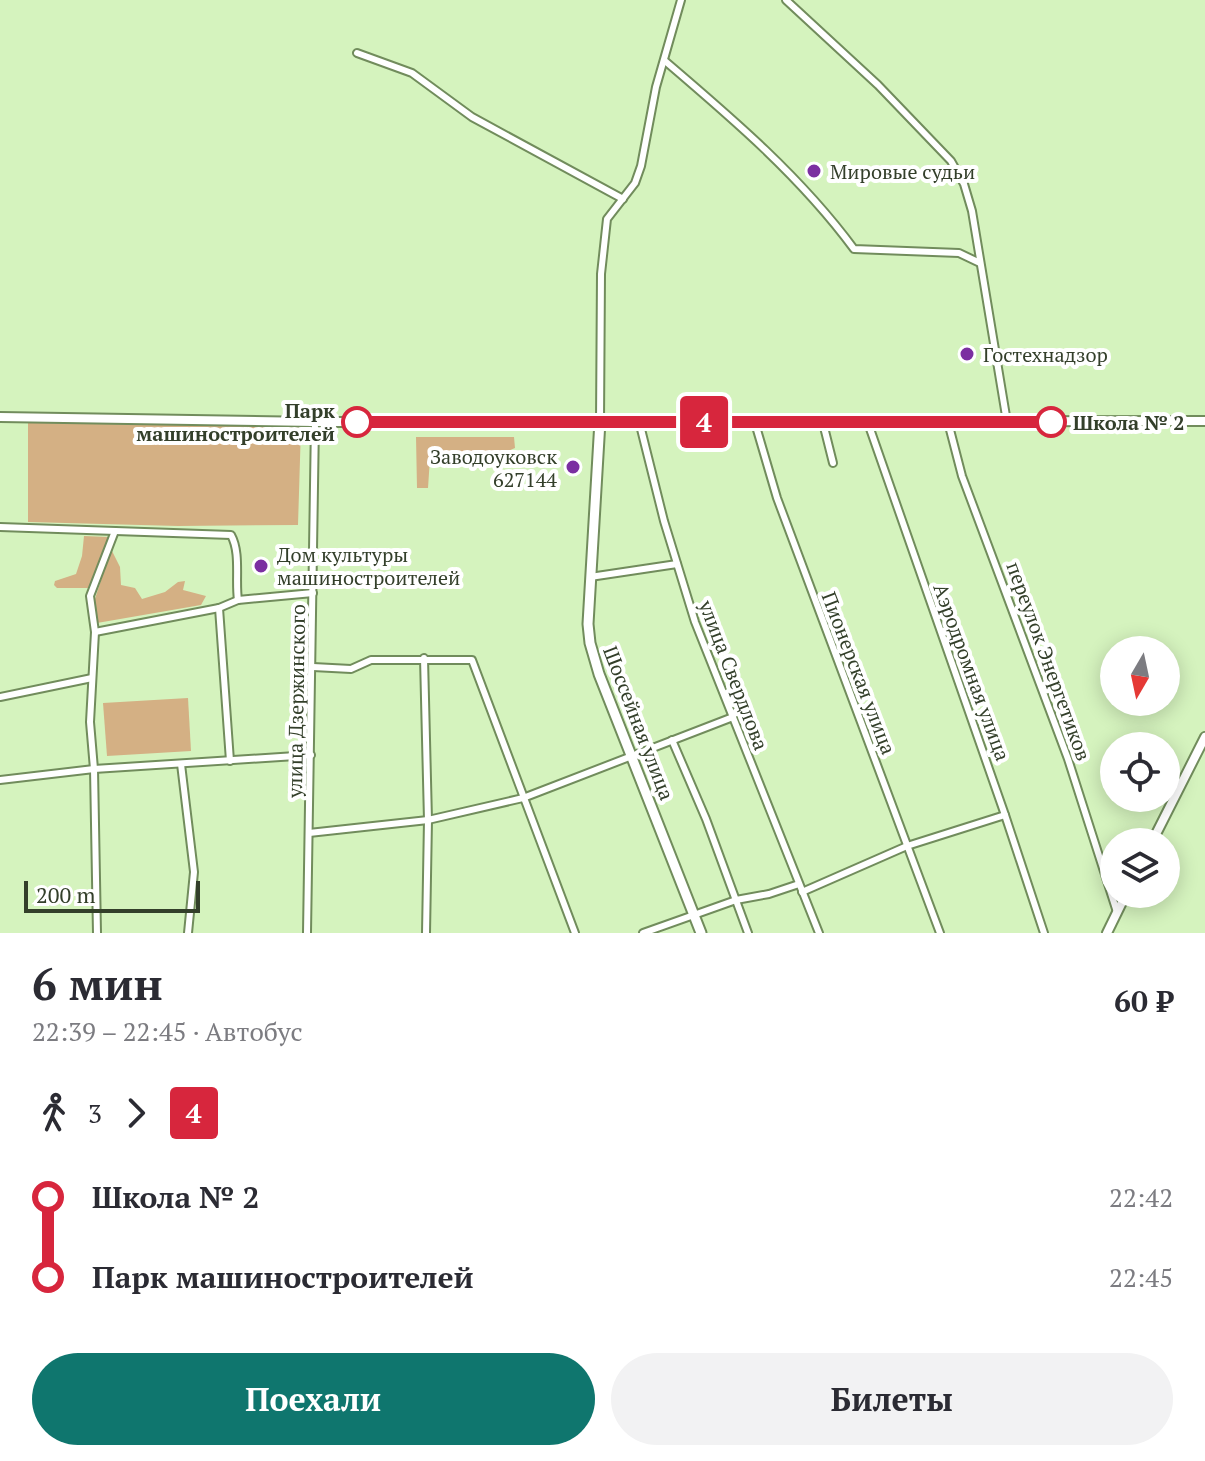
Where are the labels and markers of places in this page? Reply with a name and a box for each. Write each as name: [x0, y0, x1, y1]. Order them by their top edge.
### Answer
place label: Мировые судьи: [830, 158, 975, 185]
marker: Мировые судьи: [805, 162, 823, 180]
place label: Гостехнадзор: [983, 341, 1108, 368]
marker: Гостехнадзор: [958, 345, 976, 363]
place label: Парк машиностроителей: [136, 397, 335, 447]
marker: Парк машиностроителей: [342, 407, 372, 437]
marker: Школа № 2: [1036, 407, 1066, 437]
place label: Школа № 2: [1073, 409, 1185, 436]
place label: Заводоуковск 627144: [430, 443, 557, 493]
marker: Заводоуковск 627144: [564, 458, 582, 476]
place label: Дом культуры машиностроителей: [277, 541, 460, 591]
marker: Дом культуры машиностроителей: [252, 557, 270, 575]

